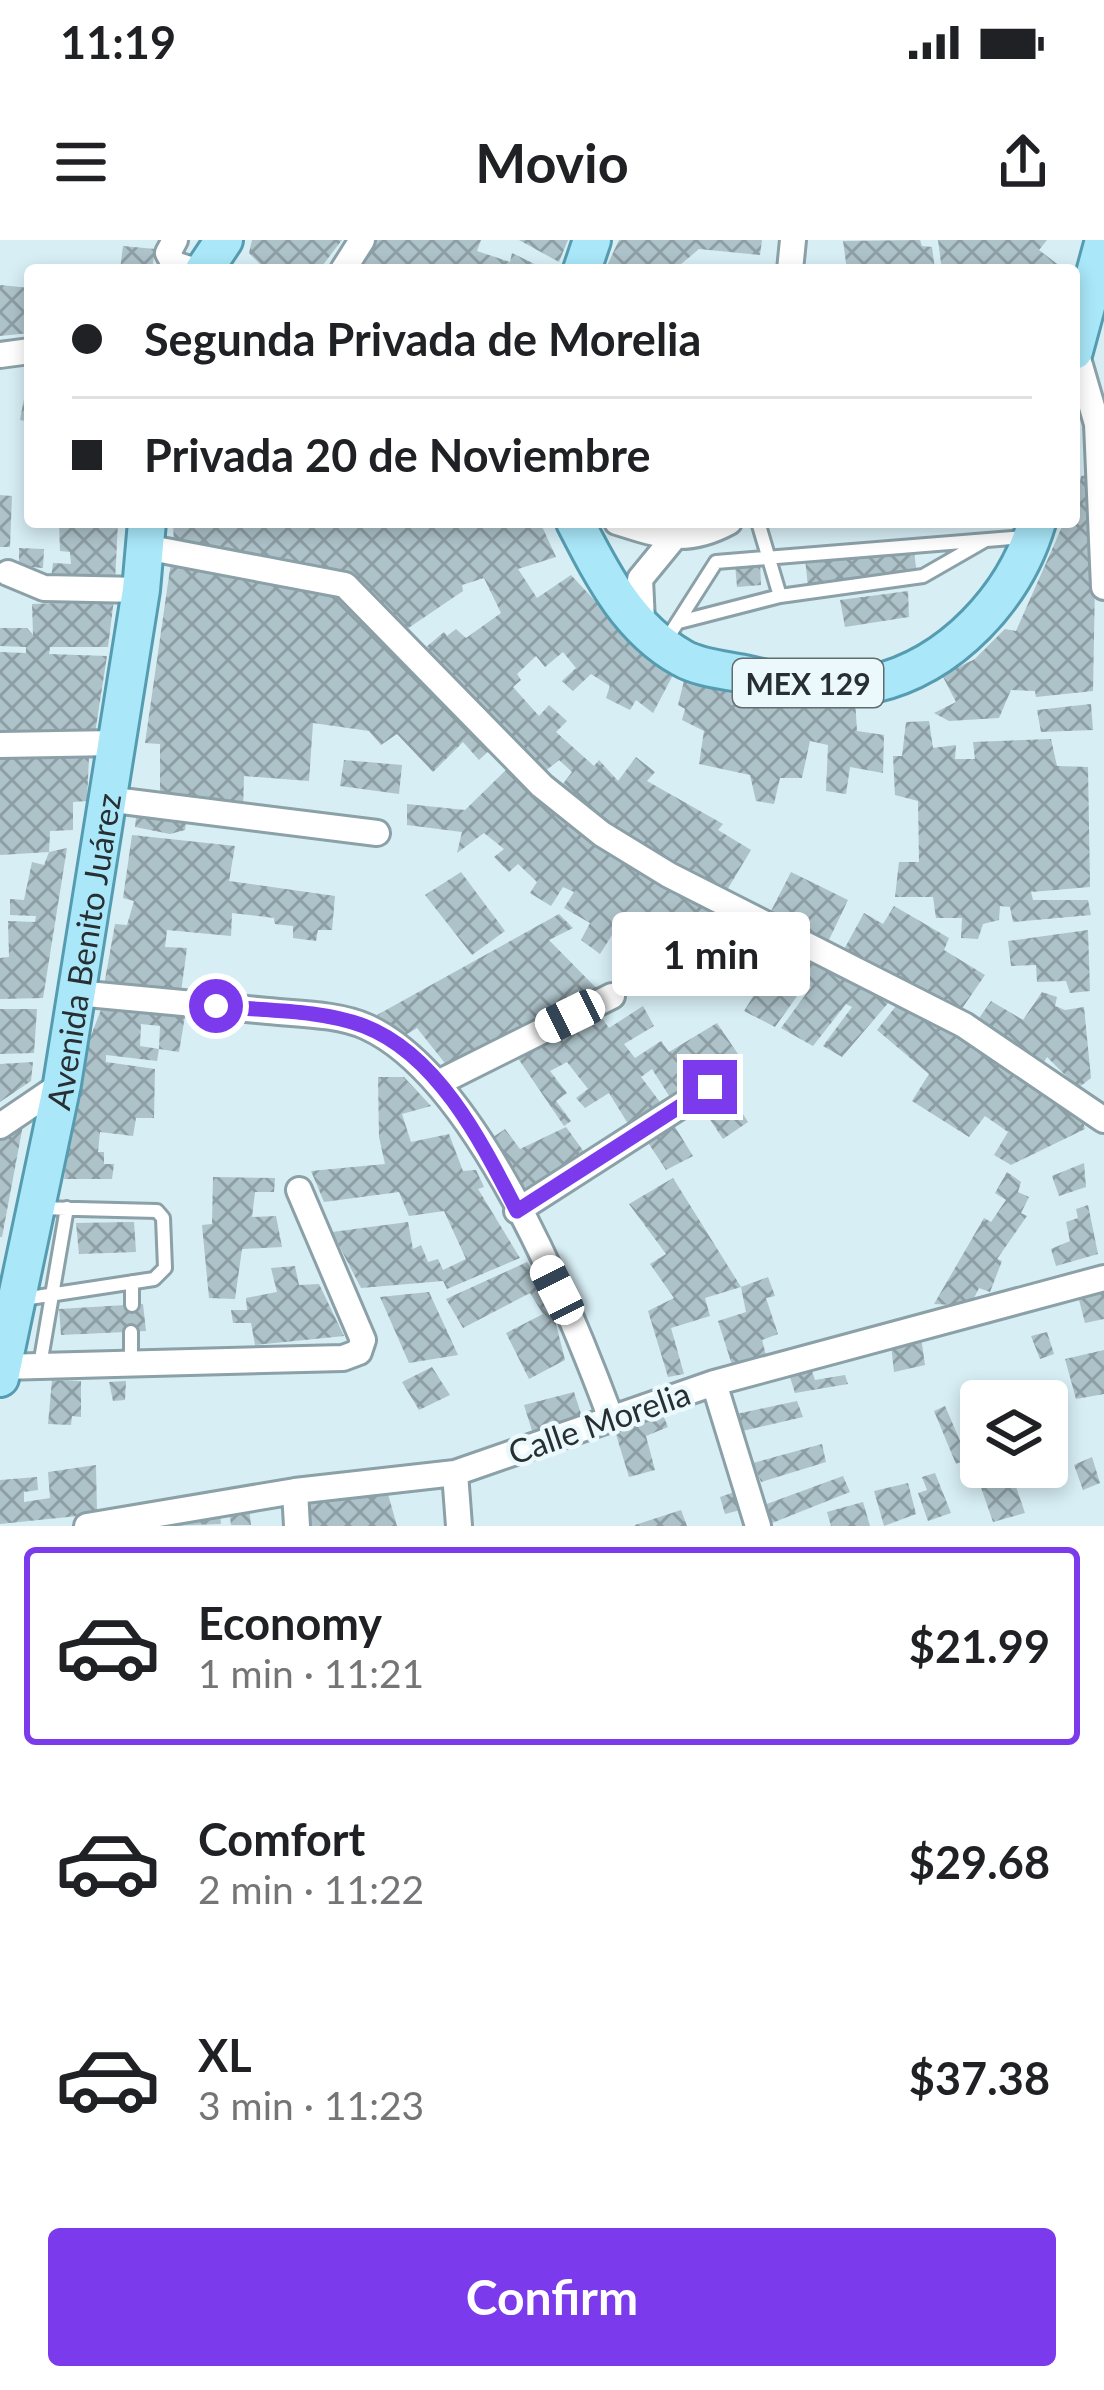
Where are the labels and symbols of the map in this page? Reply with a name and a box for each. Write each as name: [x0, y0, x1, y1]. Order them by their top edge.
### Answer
road number: MEX 129: [733, 659, 883, 707]
street label: Avenida Benito Juárez: [37, 790, 128, 1113]
callout: 1 min: [611, 913, 809, 997]
route start: [189, 979, 243, 1033]
car: [530, 984, 610, 1048]
route end: [683, 1060, 737, 1114]
car: [525, 1250, 589, 1330]
street label: Calle Morelia: [503, 1372, 695, 1472]

